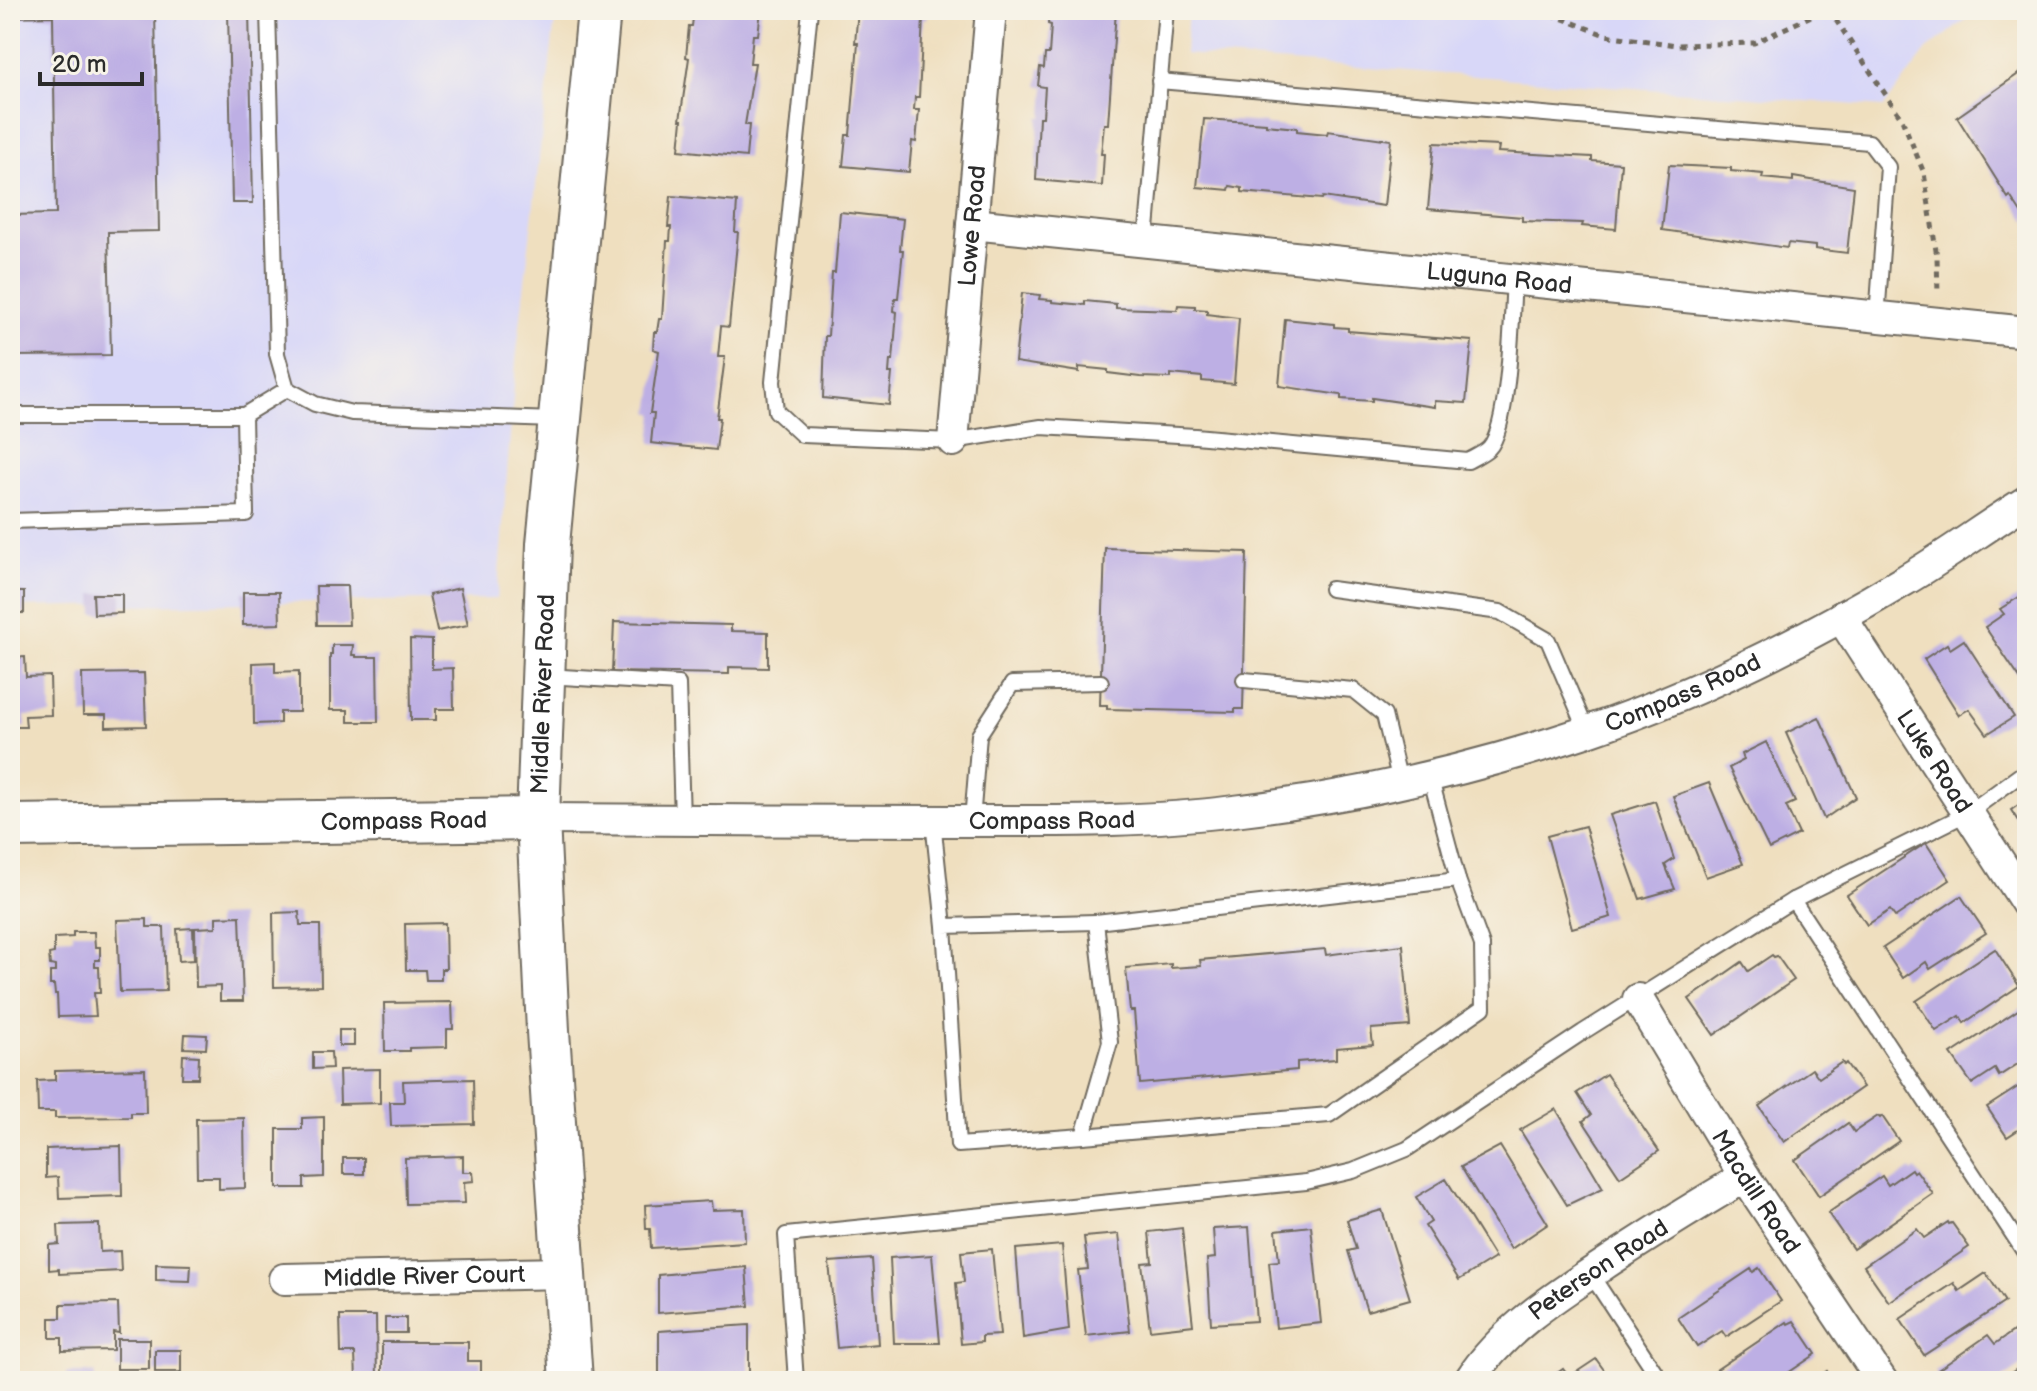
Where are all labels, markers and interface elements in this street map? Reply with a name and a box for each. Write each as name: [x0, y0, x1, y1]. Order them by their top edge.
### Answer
scale bar: [40, 36, 142, 86]
text: 20 m: [52, 50, 107, 79]
street label: Lowe Road: [952, 164, 992, 288]
street label: Luguna Road: [1425, 256, 1573, 300]
street label: Middle River Road: [524, 593, 561, 795]
street label: Compass Road: [1601, 647, 1765, 738]
street label: Luke Road: [1890, 704, 1979, 818]
street label: Compass Road: [321, 805, 487, 836]
street label: Compass Road: [969, 805, 1136, 836]
street label: Macdill Road: [1705, 1124, 1807, 1259]
street label: Peterson Road: [1523, 1213, 1673, 1326]
street label: Middle River Court: [322, 1259, 526, 1293]

